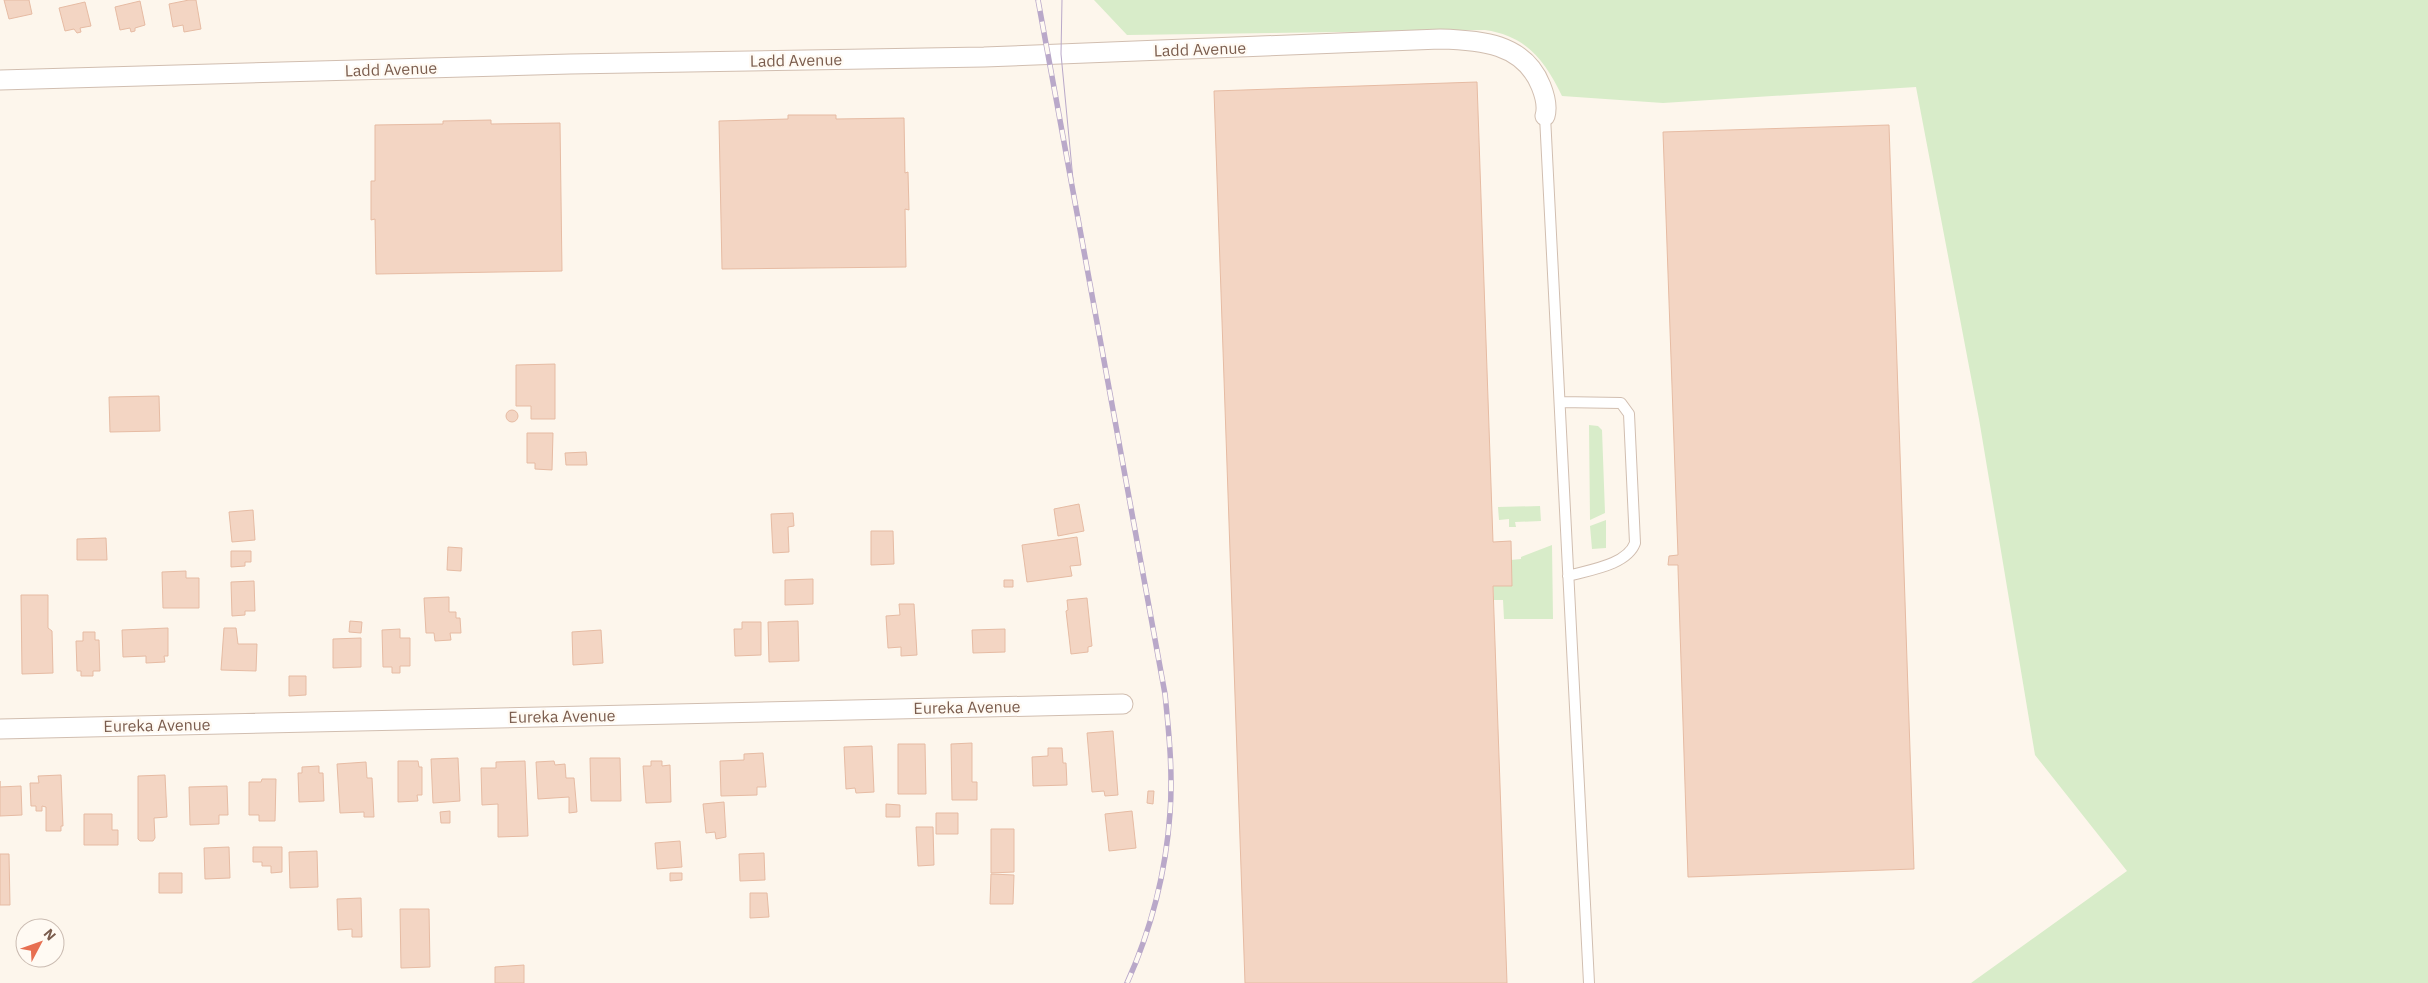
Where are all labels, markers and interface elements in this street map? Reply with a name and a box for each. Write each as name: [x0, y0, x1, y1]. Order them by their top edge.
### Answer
street label: Ladd Avenue: [1154, 37, 1247, 61]
street label: Ladd Avenue: [750, 49, 843, 71]
street label: Ladd Avenue: [345, 57, 438, 81]
street label: Eureka Avenue: [913, 696, 1021, 718]
street label: Eureka Avenue: [508, 705, 616, 727]
street label: Eureka Avenue: [103, 714, 211, 736]
north arrow: [15, 918, 65, 968]
text: N: [40, 925, 60, 944]

